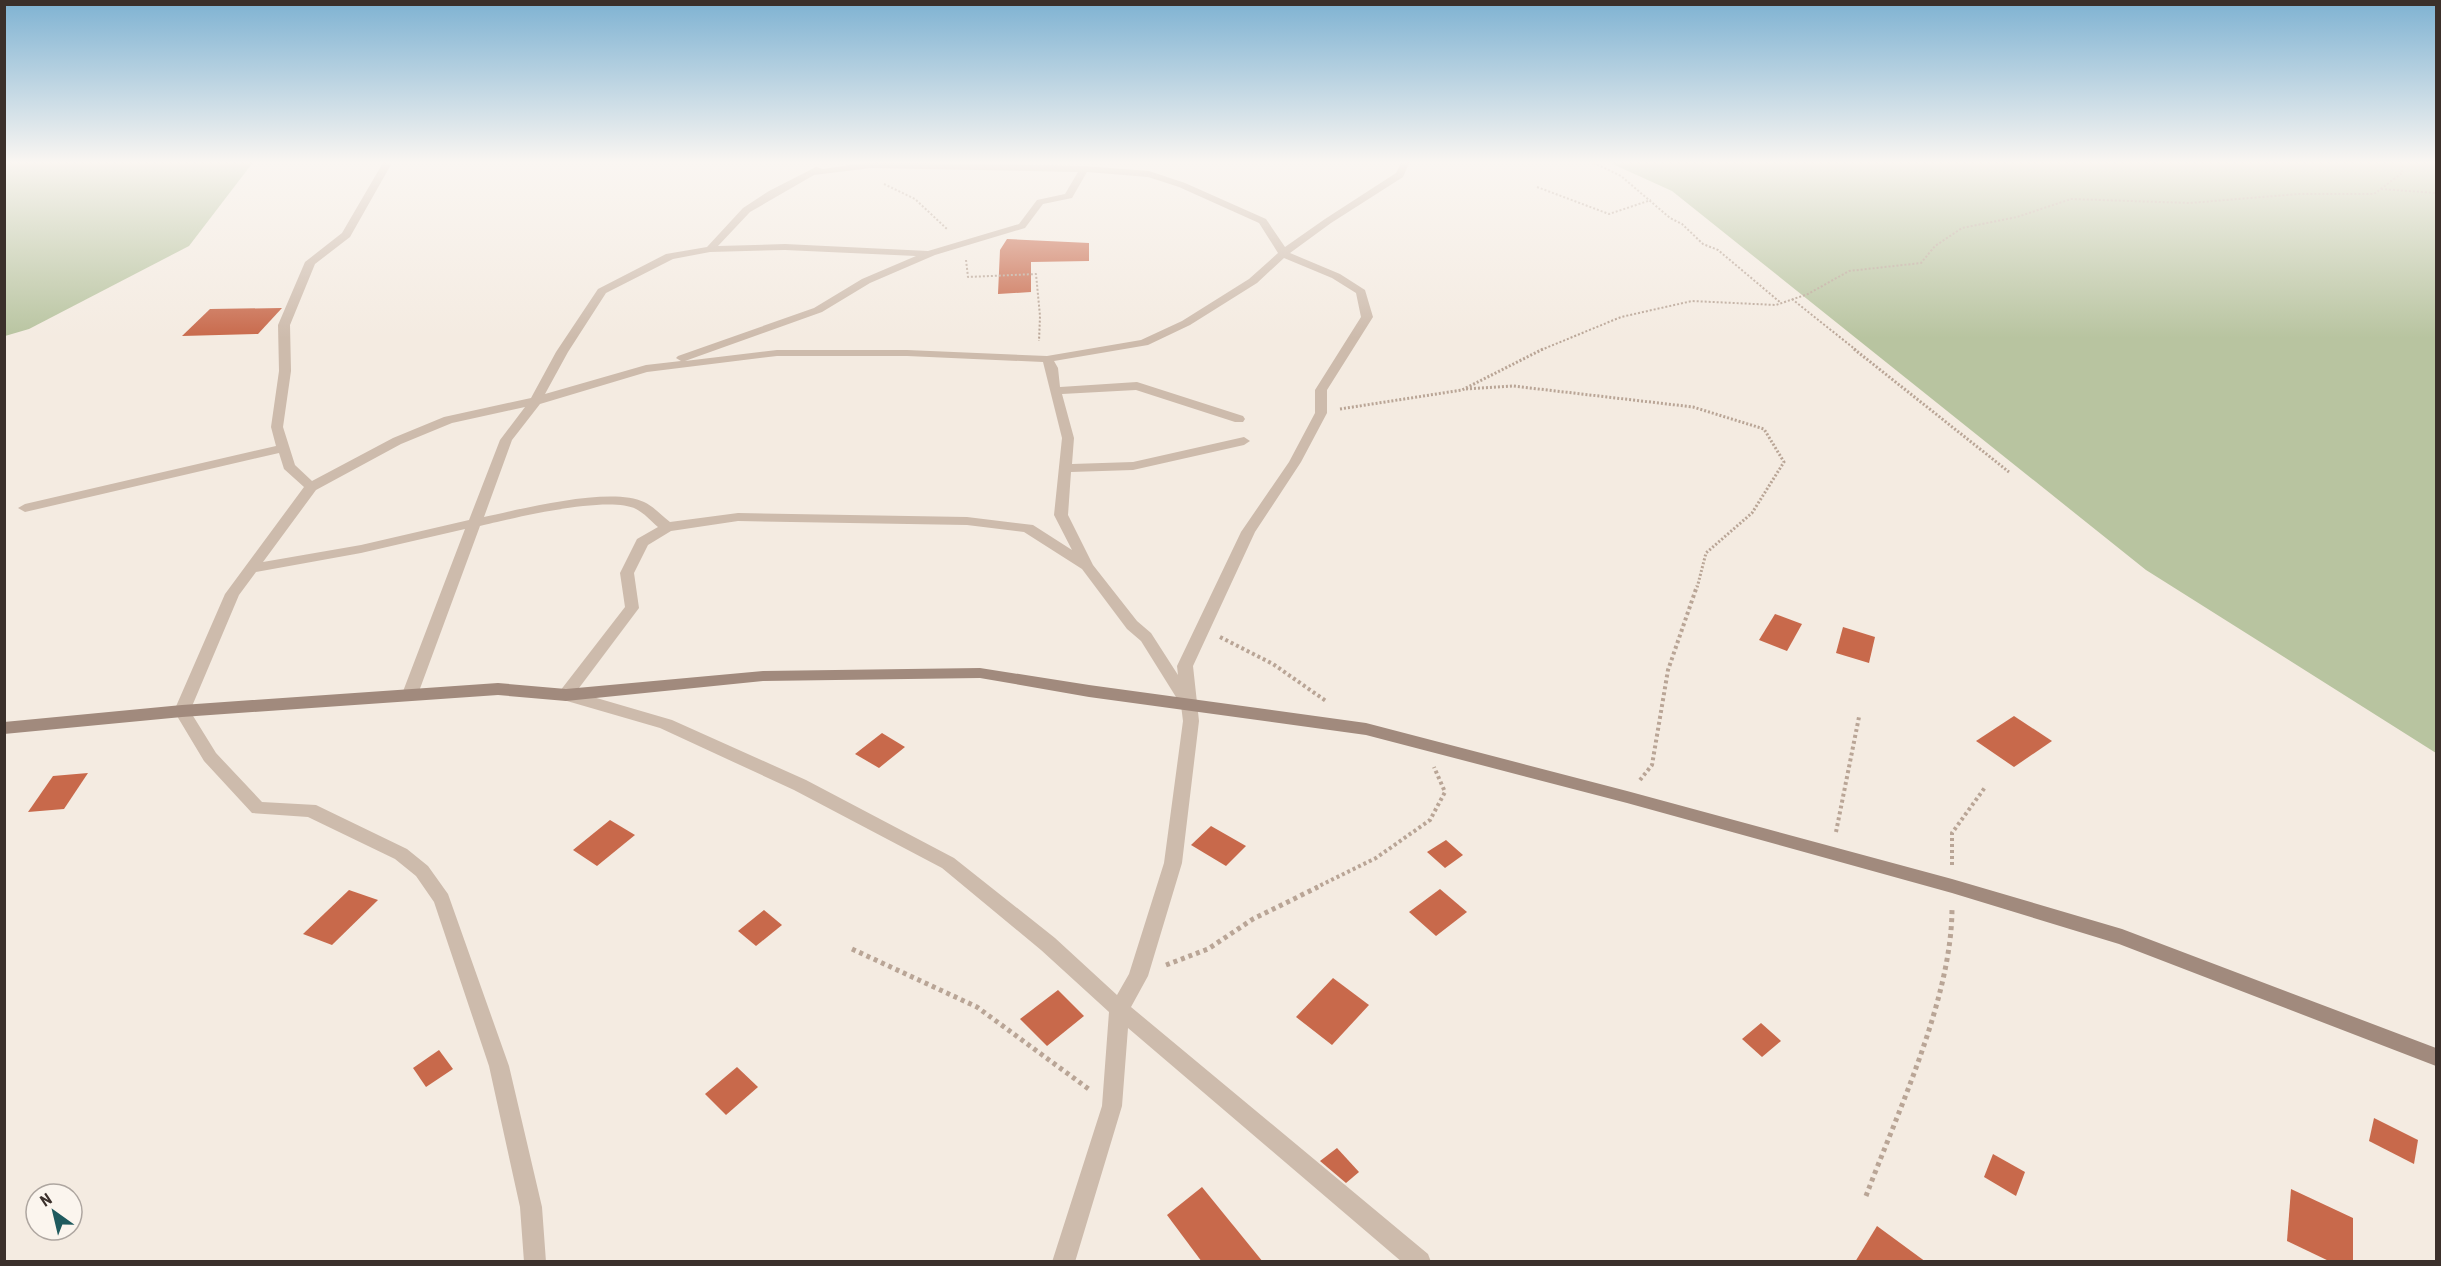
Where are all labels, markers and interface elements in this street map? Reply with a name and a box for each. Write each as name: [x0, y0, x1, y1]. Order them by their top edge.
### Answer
north arrow: [24, 1182, 84, 1242]
text: N: [37, 1189, 55, 1211]

